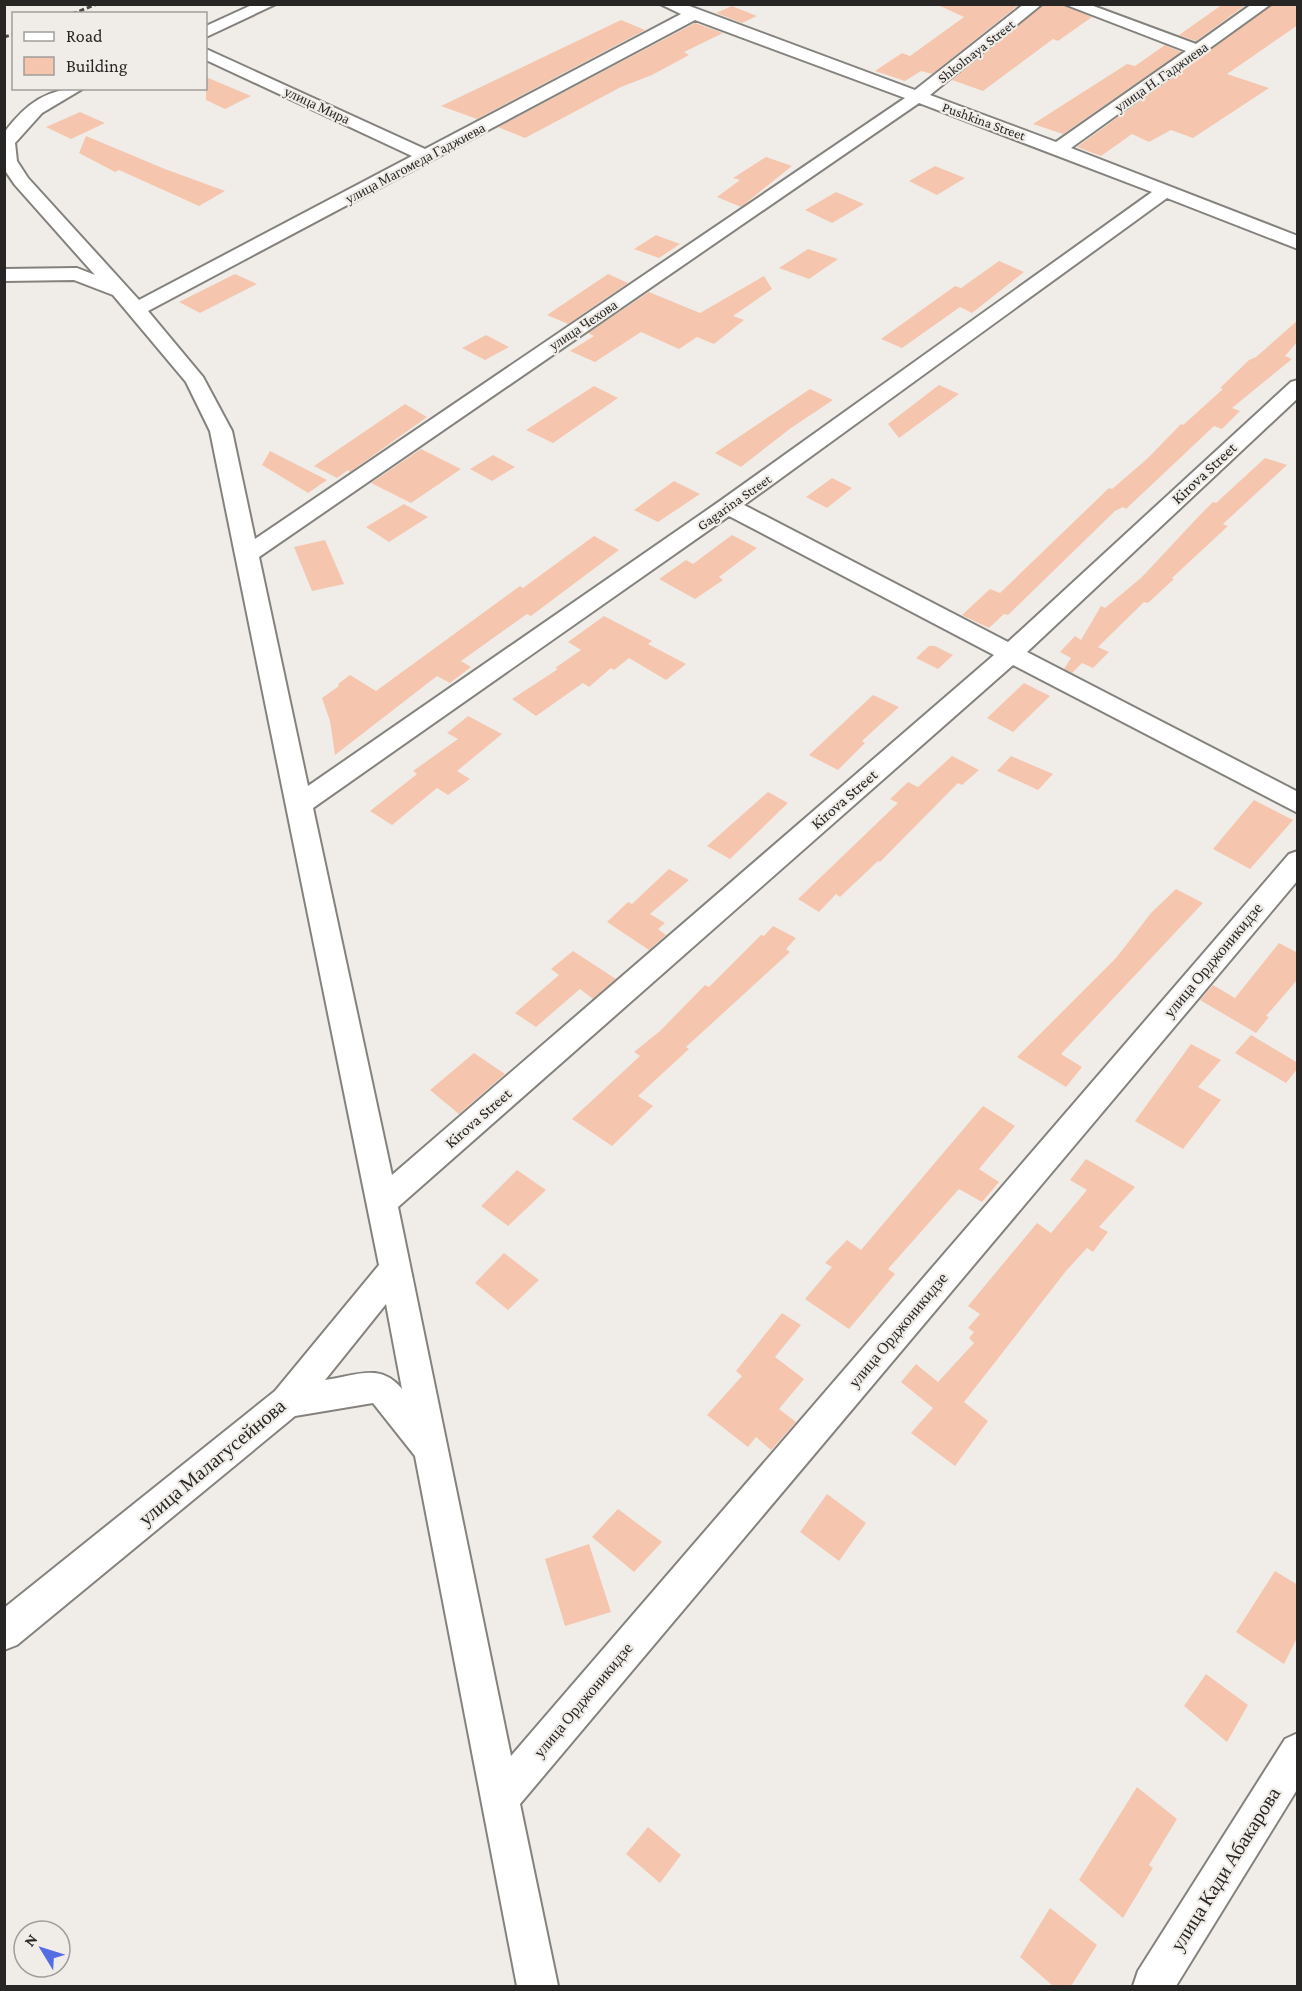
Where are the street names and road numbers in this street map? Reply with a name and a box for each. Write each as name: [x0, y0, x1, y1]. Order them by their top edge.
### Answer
street label: Shkolnaya Street: [934, 16, 1018, 86]
street label: улица Н. Гаджиева: [1111, 38, 1211, 115]
street label: улица Мира: [282, 83, 353, 127]
street label: Pushkina Street: [940, 99, 1028, 144]
street label: улица Магомеда Гаджиева: [342, 119, 488, 207]
street label: улица Чехова: [546, 296, 621, 354]
street label: Kirova Street: [1168, 438, 1240, 507]
street label: Gagarina Street: [694, 470, 774, 533]
street label: Kirova Street: [808, 765, 881, 832]
street label: улица Орджоникидзе: [1160, 899, 1267, 1021]
street label: Kirova Street: [442, 1084, 515, 1151]
street label: улица Орджоникидзе: [845, 1269, 952, 1391]
street label: улица Малагусейнова: [134, 1394, 290, 1530]
street label: улица Орджоникидзе: [530, 1639, 637, 1761]
street label: улица Кади Абакарова: [1166, 1783, 1285, 1955]

